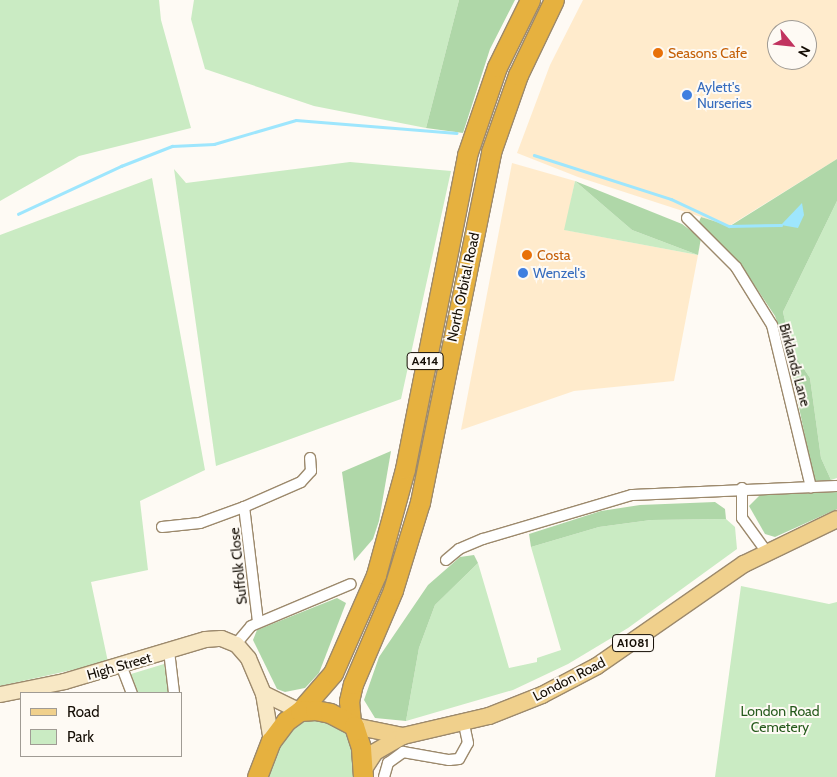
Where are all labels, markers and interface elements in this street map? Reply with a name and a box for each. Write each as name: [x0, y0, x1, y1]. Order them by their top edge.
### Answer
north arrow: [767, 20, 817, 70]
text: N: [794, 43, 815, 60]
place label: Seasons Cafe: [668, 45, 747, 61]
marker: Seasons Cafe: [652, 47, 664, 59]
place label: Aylett's Nurseries: [697, 79, 752, 111]
marker: Aylett's Nurseries: [681, 89, 693, 101]
street label: North Orbital Road: [443, 231, 483, 343]
place label: Costa: [537, 247, 570, 263]
marker: Costa: [521, 249, 533, 261]
place label: Wenzel's: [533, 265, 586, 281]
marker: Wenzel's: [517, 267, 529, 279]
street label: Birklands Lane: [776, 322, 814, 408]
road number: A414: [406, 352, 444, 371]
street label: Suffolk Close: [226, 527, 250, 605]
road number: A1081: [612, 634, 654, 652]
street label: High Street: [85, 649, 153, 683]
street label: London Road: [530, 654, 608, 704]
legend: [20, 692, 182, 757]
text: Road: [67, 703, 100, 721]
park label: London Road Cemetery: [740, 703, 820, 736]
text: Park: [67, 728, 94, 746]

